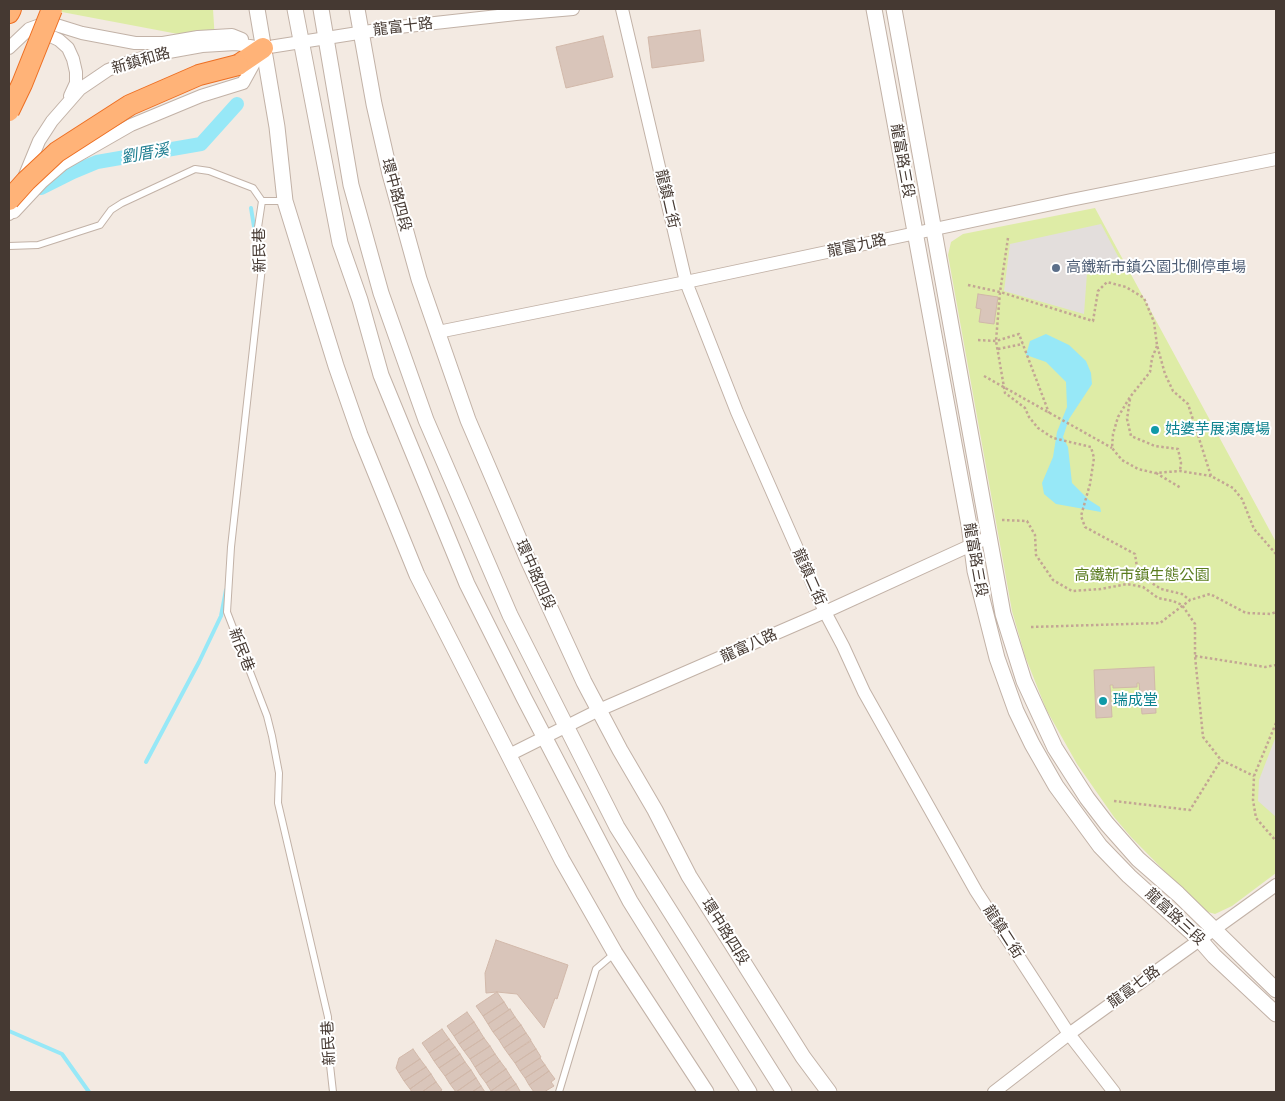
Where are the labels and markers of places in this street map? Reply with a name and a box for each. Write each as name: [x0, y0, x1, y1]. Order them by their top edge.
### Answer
place label: 高鐵新市鎮公園北側停車場: [1066, 259, 1246, 277]
marker: 高鐵新市鎮公園北側停車場: [1050, 262, 1062, 274]
place label: 姑婆芋展演廣場: [1165, 421, 1270, 439]
marker: 姑婆芋展演廣場: [1149, 424, 1161, 436]
place label: 瑞成堂: [1113, 692, 1158, 710]
marker: 瑞成堂: [1097, 695, 1109, 707]

